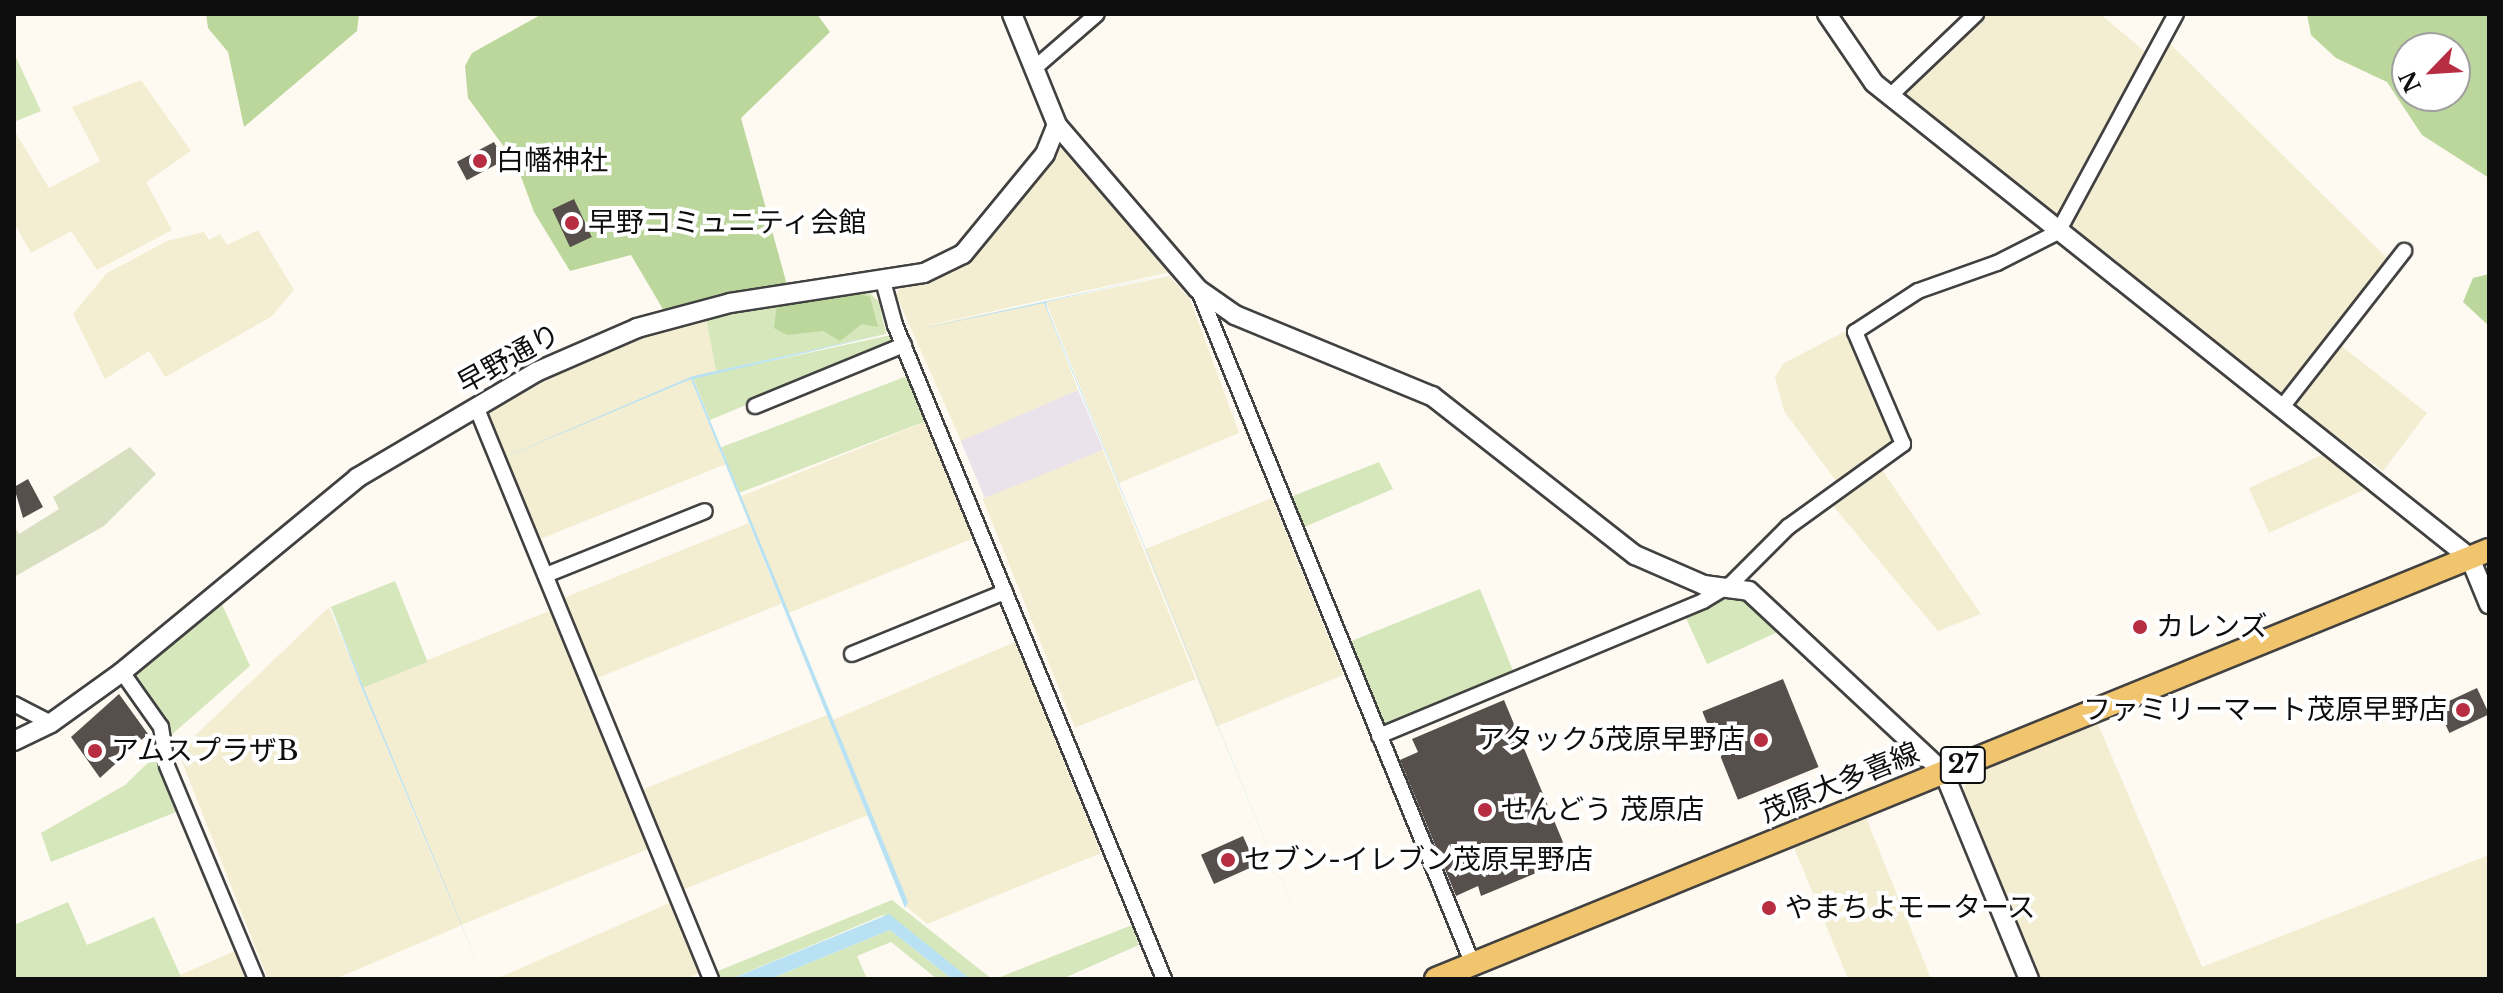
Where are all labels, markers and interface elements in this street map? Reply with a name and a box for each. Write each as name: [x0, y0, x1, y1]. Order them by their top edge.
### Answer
north arrow: [2391, 32, 2471, 112]
text: N: [2394, 66, 2427, 97]
place label: 白幡神社: [496, 144, 608, 178]
marker: 白幡神社: [471, 152, 489, 170]
place label: 早野コミュニティ会館: [588, 206, 868, 240]
marker: 早野コミュニティ会館: [563, 214, 581, 232]
street label: 早野通り: [452, 317, 566, 401]
place label: カレンズ: [2156, 610, 2268, 644]
marker: カレンズ: [2131, 618, 2149, 636]
place label: ファミリーマート茂原早野店: [2083, 693, 2447, 727]
marker: ファミリーマート茂原早野店: [2454, 701, 2472, 719]
place label: アタック5茂原早野店: [1477, 723, 1745, 757]
marker: アタック5茂原早野店: [1752, 731, 1770, 749]
place label: アムスプラザB: [111, 734, 300, 768]
street label: 茂原大多喜線: [1756, 736, 1924, 830]
marker: アムスプラザB: [86, 742, 104, 760]
road number: 27: [1939, 743, 1987, 787]
place label: せんどう 茂原店: [1501, 793, 1705, 827]
marker: せんどう 茂原店: [1476, 801, 1494, 819]
place label: セブン-イレブン茂原早野店: [1244, 843, 1593, 877]
marker: セブン-イレブン茂原早野店: [1219, 851, 1237, 869]
place label: やまちよモータース: [1785, 891, 2037, 925]
marker: やまちよモータース: [1760, 899, 1778, 917]

